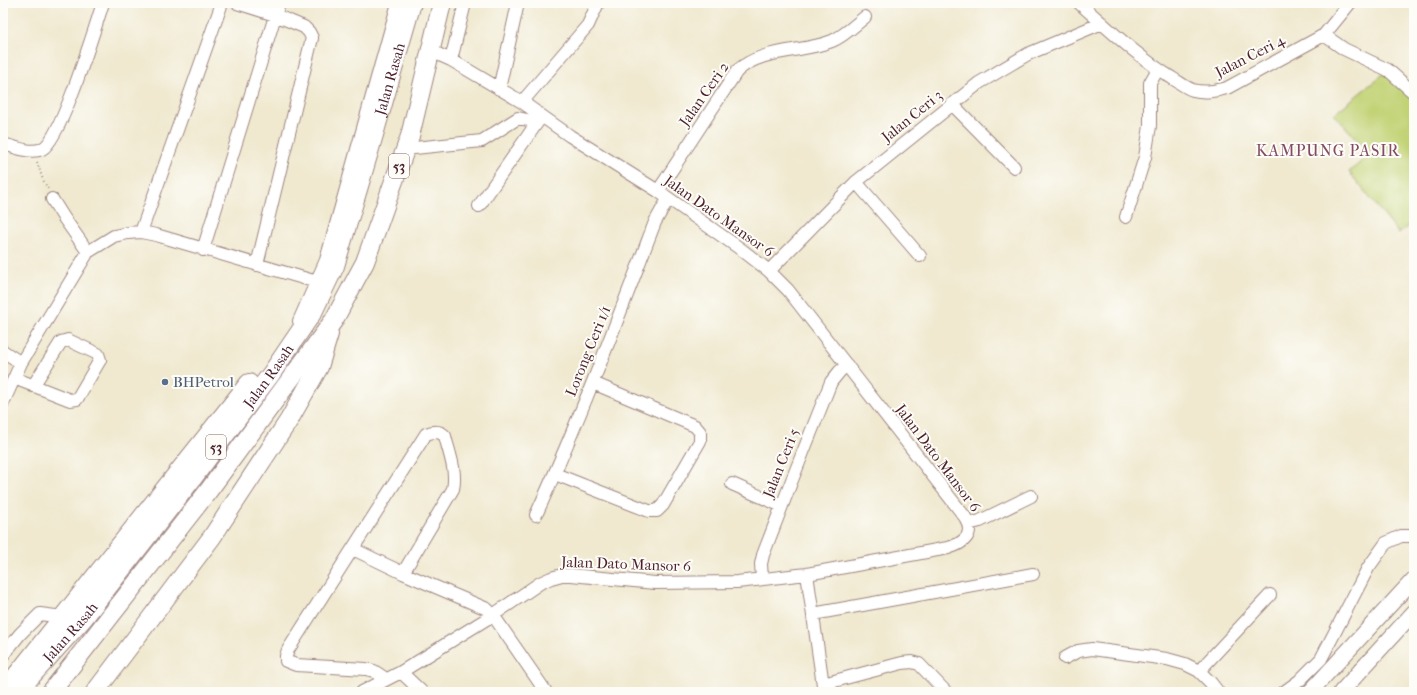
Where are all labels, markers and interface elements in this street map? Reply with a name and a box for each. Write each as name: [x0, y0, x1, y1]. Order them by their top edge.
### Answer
street label: Jalan Ceri 4: [1211, 30, 1289, 82]
street label: Jalan Rasah: [371, 40, 409, 118]
street label: Jalan Ceri 2: [675, 58, 733, 131]
street label: Jalan Ceri 3: [877, 86, 946, 147]
district label: KAMPUNG PASIR: [1256, 141, 1400, 160]
road number: 53: [389, 154, 409, 178]
street label: Jalan Dato Mansor 6: [660, 171, 778, 261]
street label: Lorong Ceri 1/1: [562, 303, 614, 399]
street label: Jalan Rasah: [239, 340, 298, 413]
place label: BHPetrol: [173, 373, 234, 391]
marker: BHPetrol: [160, 377, 170, 387]
street label: Jalan Dato Mansor 6: [891, 400, 985, 516]
street label: Jalan Ceri 5: [759, 426, 803, 501]
road number: 53: [206, 435, 226, 459]
street label: Jalan Dato Mansor 6: [560, 553, 692, 575]
street label: Jalan Rasah: [38, 598, 102, 667]

